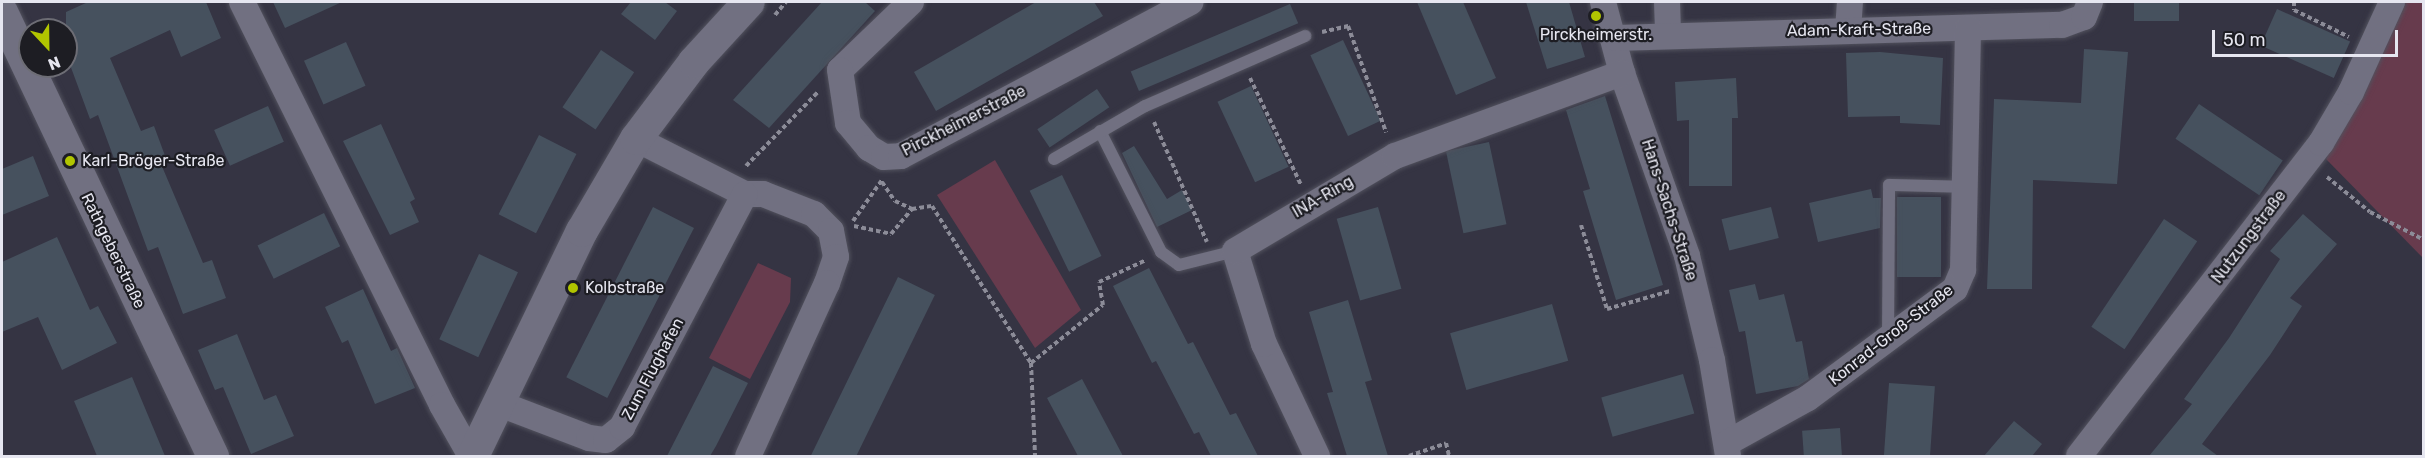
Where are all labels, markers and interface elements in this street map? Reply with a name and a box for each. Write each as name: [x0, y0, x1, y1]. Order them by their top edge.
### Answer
marker: Pirckheimerstr.: [1589, 9, 1603, 23]
north arrow: [18, 18, 78, 78]
scale bar: [2215, 18, 2401, 56]
street label: Adam-Kraft-Straße: [1787, 19, 1931, 41]
place label: Pirckheimerstr.: [1540, 25, 1652, 45]
text: 50 m: [2223, 29, 2266, 51]
text: N: [45, 52, 63, 74]
street label: Pirckheimerstraße: [899, 81, 1029, 161]
street label: Hans-Sachs-Straße: [1637, 137, 1701, 283]
place label: Karl-Bröger-Straße: [82, 151, 225, 171]
marker: Karl-Bröger-Straße: [63, 154, 77, 168]
street label: INA-Ring: [1289, 172, 1357, 222]
street label: Nutzungstraße: [2208, 187, 2290, 287]
street label: Rathgeberstraße: [77, 190, 149, 312]
place label: Kolbstraße: [585, 278, 664, 298]
marker: Kolbstraße: [566, 281, 580, 295]
street label: Konrad-Groß-Straße: [1825, 281, 1957, 389]
street label: Zum Flughafen: [618, 315, 688, 423]

